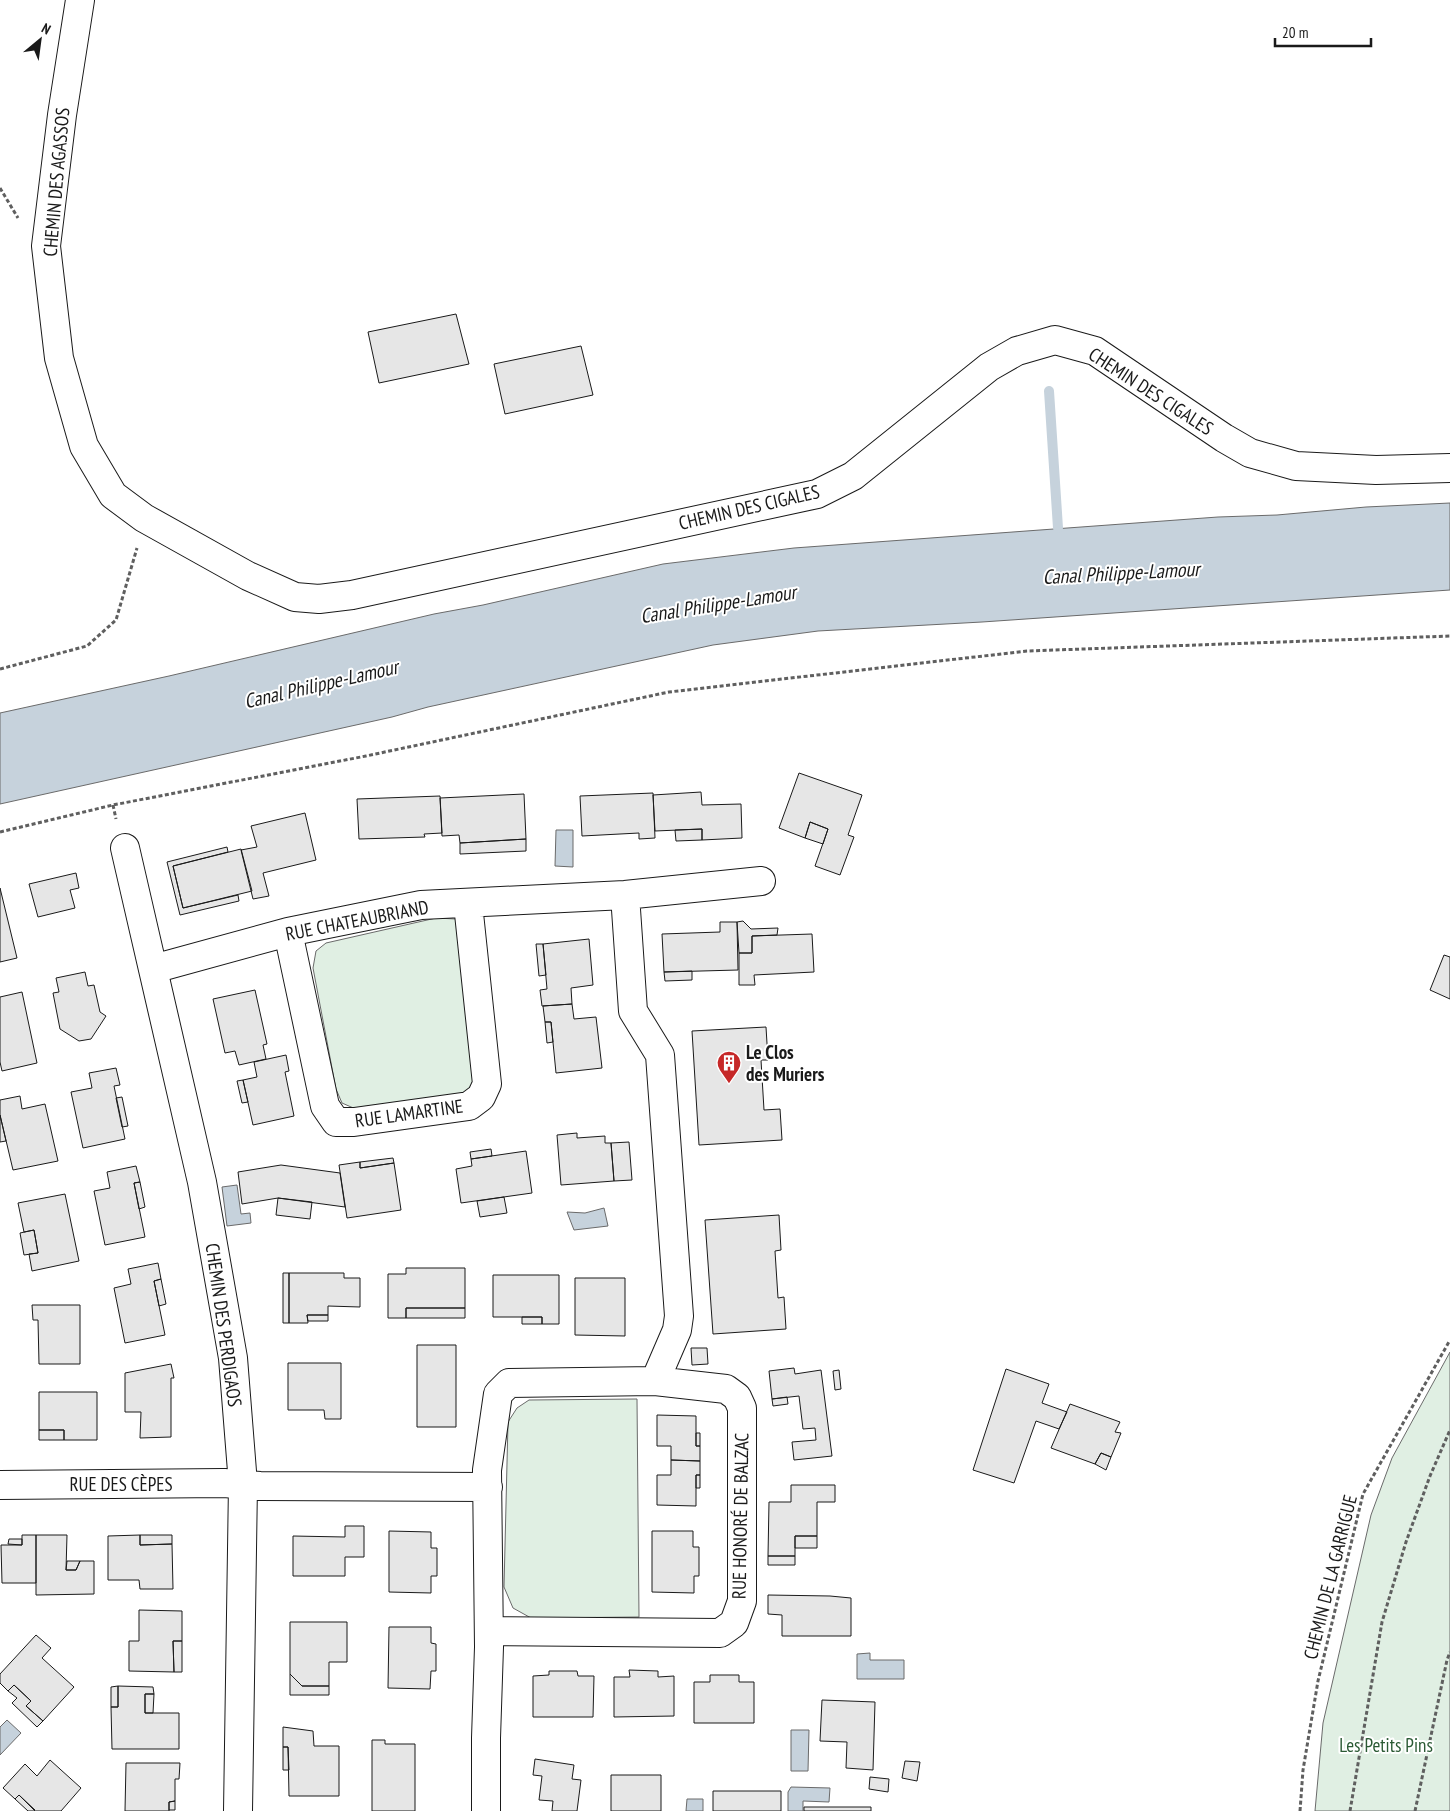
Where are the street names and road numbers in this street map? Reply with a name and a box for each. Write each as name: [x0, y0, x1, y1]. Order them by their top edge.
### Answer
street label: CHEMIN DES AGASSOS: [38, 107, 74, 257]
street label: CHEMIN DES CIGALES: [1084, 342, 1218, 440]
street label: CHEMIN DES CIGALES: [676, 479, 822, 535]
street label: RUE CHATEAUBRIAND: [283, 894, 431, 946]
street label: RUE LAMARTINE: [353, 1094, 465, 1132]
street label: CHEMIN DES PERDIGAOS: [201, 1242, 247, 1408]
street label: RUE HONORÉ DE BALZAC: [727, 1432, 753, 1599]
street label: RUE DES CÈPES: [69, 1472, 173, 1496]
street label: CHEMIN DE LA GARRIGUE: [1298, 1492, 1362, 1662]

